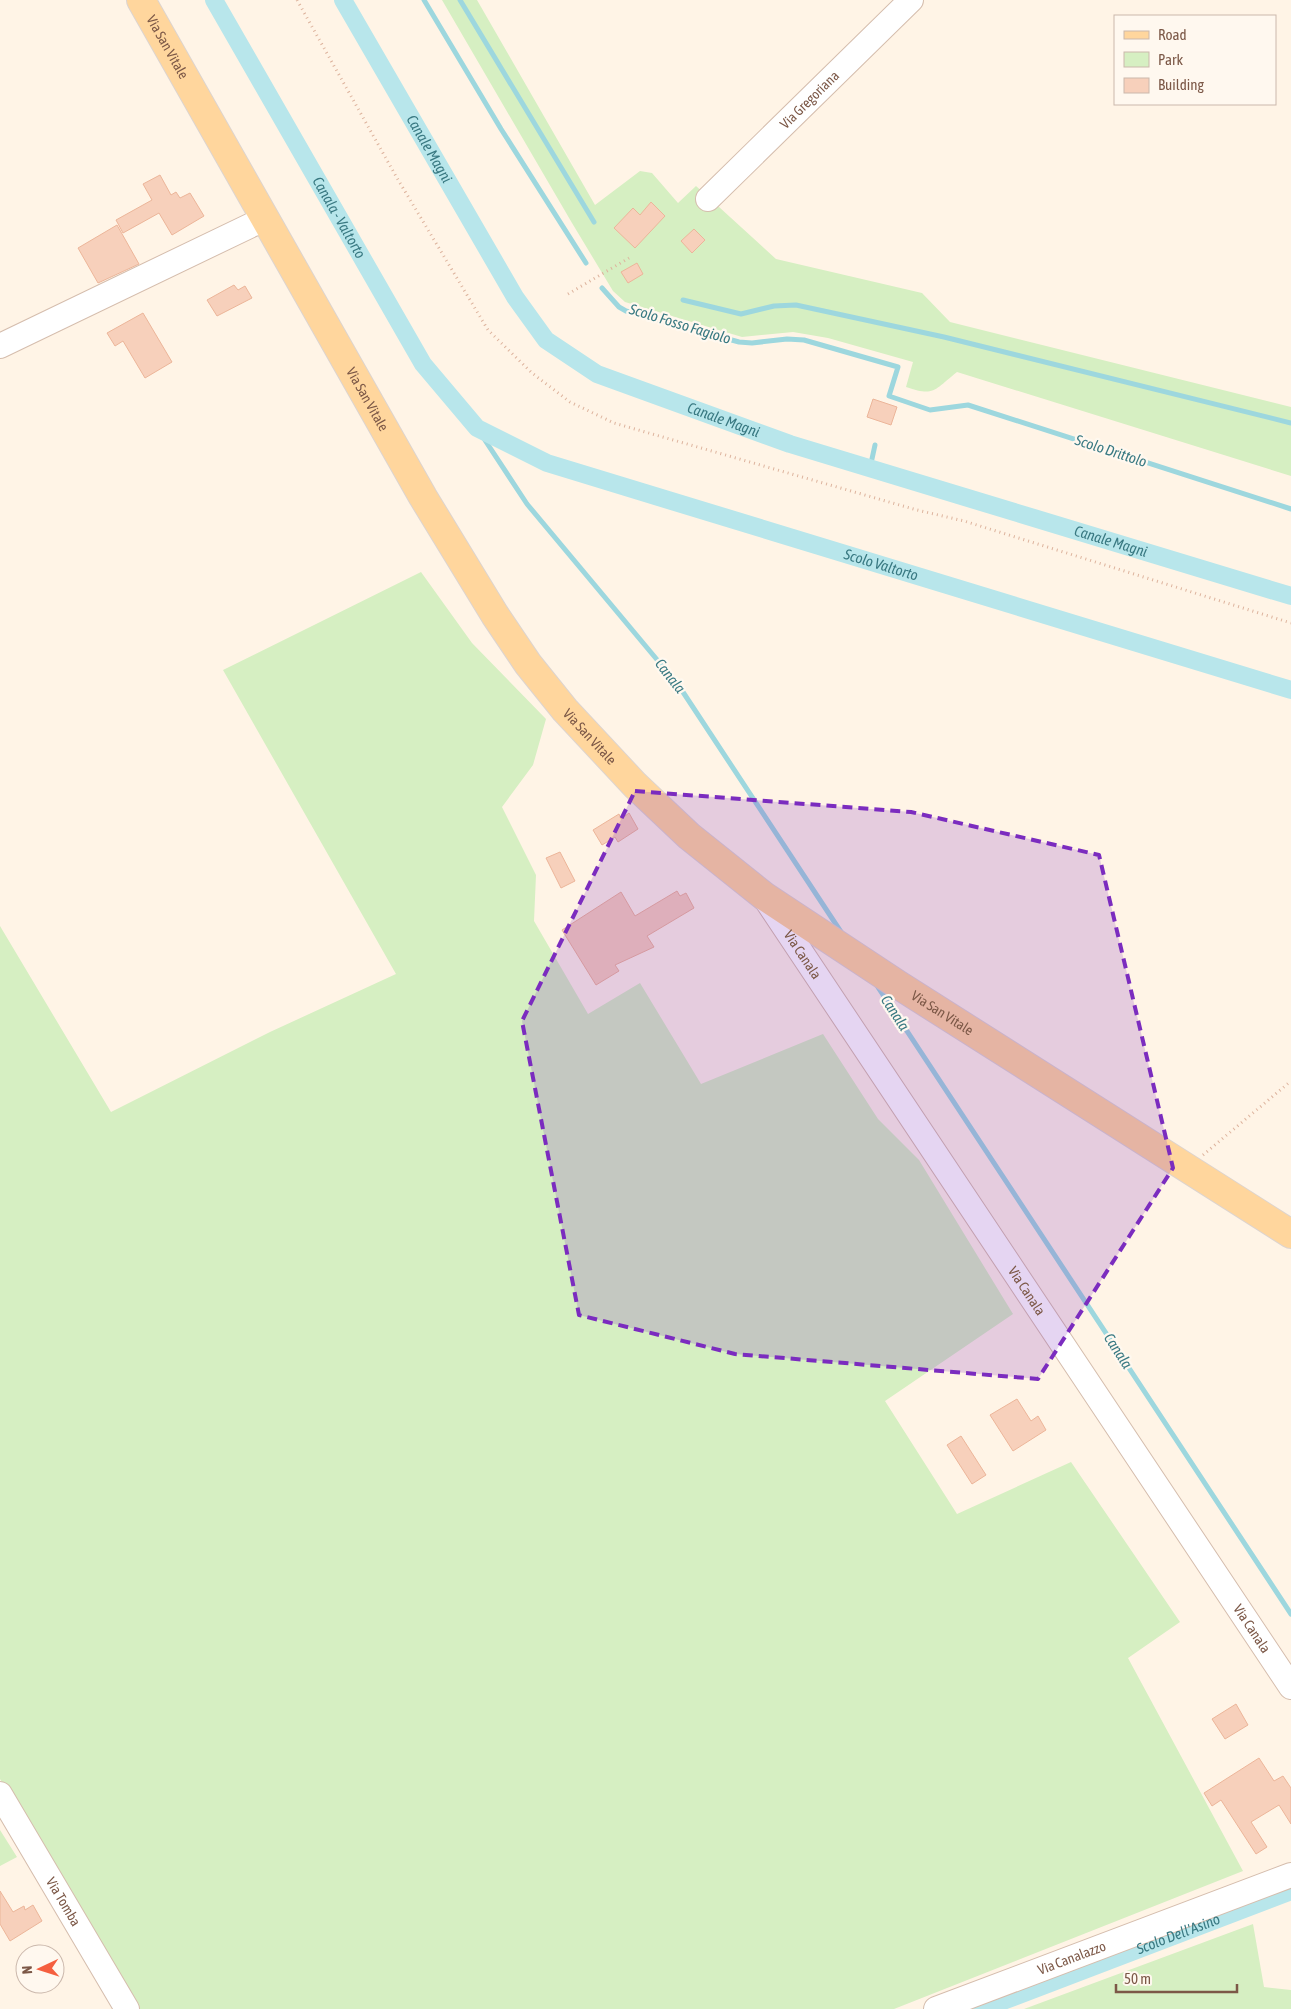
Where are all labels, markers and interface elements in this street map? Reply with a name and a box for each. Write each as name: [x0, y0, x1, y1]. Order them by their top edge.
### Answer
street label: Via San Vitale: [143, 12, 192, 81]
legend: [1114, 15, 1276, 105]
text: Road: [1158, 26, 1187, 43]
text: Park: [1158, 51, 1183, 68]
street label: Via Gregoriana: [777, 67, 842, 132]
text: Building: [1158, 76, 1204, 93]
water label: Canale Magni: [403, 112, 456, 186]
water label: Canala - Valtorto: [309, 174, 370, 261]
water label: Scolo Fosso Fagiolo: [626, 300, 733, 347]
street label: Via San Vitale: [343, 365, 392, 434]
water label: Canale Magni: [685, 399, 763, 440]
water label: Scolo Drittolo: [1072, 431, 1149, 470]
water label: Canale Magni: [1072, 522, 1150, 560]
water label: Scolo Valtorto: [841, 545, 920, 584]
water label: Canala: [652, 655, 689, 696]
street label: Via San Vitale: [560, 705, 620, 768]
street label: Via Canala: [781, 927, 825, 982]
street label: Via San Vitale: [908, 987, 976, 1038]
water label: Canala: [878, 992, 913, 1034]
street label: Via Canala: [1005, 1263, 1049, 1318]
water label: Canala: [1101, 1330, 1136, 1372]
street label: Via Canala: [1230, 1601, 1274, 1656]
street label: Via Tomba: [43, 1874, 84, 1929]
water label: Scolo Dell'Asino: [1133, 1910, 1222, 1958]
street label: Via Canalazzo: [1035, 1938, 1108, 1978]
north arrow: [15, 1944, 65, 1994]
scale bar: [1116, 1962, 1237, 1994]
text: N: [19, 1965, 35, 1975]
text: 50 m: [1124, 1970, 1151, 1987]

